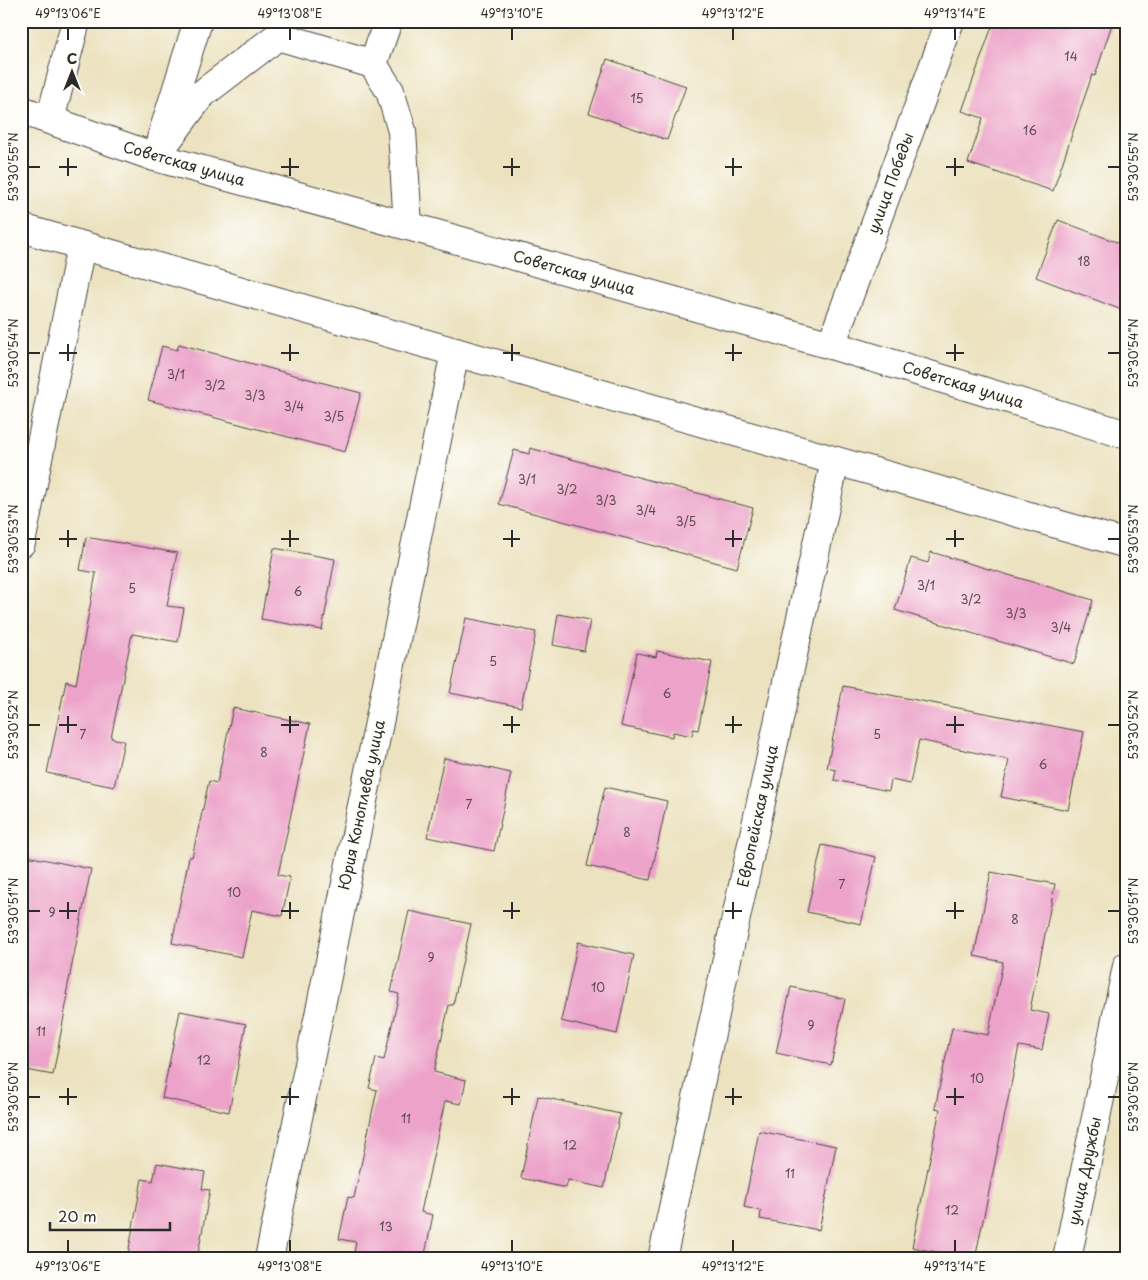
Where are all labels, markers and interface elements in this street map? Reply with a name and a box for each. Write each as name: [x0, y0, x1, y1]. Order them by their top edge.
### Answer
text: 49°13'06"E: [35, 4, 101, 22]
text: 49°13'08"E: [258, 4, 322, 22]
text: 49°13'10"E: [481, 4, 543, 22]
text: 49°13'12"E: [702, 4, 764, 22]
text: 49°13'14"E: [924, 4, 986, 22]
house number: 14: [1064, 47, 1078, 65]
north arrow: [48, 48, 98, 98]
text: С: [67, 48, 77, 69]
house number: 15: [630, 89, 644, 107]
house number: 16: [1023, 121, 1037, 139]
street label: улица Победы: [861, 129, 918, 236]
text: 53°30'55"N: [4, 132, 22, 202]
text: 53°30'55"N: [1124, 132, 1142, 202]
street label: Советская улица: [121, 134, 249, 191]
street label: Советская улица: [511, 243, 639, 300]
house number: 18: [1078, 252, 1090, 270]
text: 53°30'54"N: [4, 318, 22, 388]
text: 53°30'54"N: [1124, 318, 1142, 388]
street label: Советская улица: [900, 354, 1028, 413]
house number: 3/1: [167, 365, 185, 383]
house number: 3/2: [204, 376, 226, 394]
house number: 3/3: [245, 386, 265, 404]
house number: 3/4: [284, 397, 304, 415]
house number: 3/5: [324, 407, 344, 425]
house number: 3/1: [518, 470, 536, 488]
house number: 3/2: [556, 480, 578, 498]
house number: 3/3: [596, 491, 616, 509]
house number: 3/4: [636, 501, 656, 519]
text: 53°30'53"N: [4, 504, 22, 574]
text: 53°30'53"N: [1124, 504, 1142, 574]
house number: 3/5: [676, 512, 696, 530]
house number: 3/1: [917, 576, 935, 594]
house number: 5: [128, 579, 136, 597]
house number: 6: [294, 582, 302, 600]
house number: 3/2: [960, 590, 982, 608]
house number: 3/3: [1006, 604, 1026, 622]
house number: 3/4: [1051, 618, 1071, 636]
house number: 5: [489, 652, 497, 670]
house number: 6: [663, 684, 671, 702]
text: 53°30'52"N: [4, 690, 22, 760]
text: 53°30'52"N: [1124, 690, 1142, 760]
street label: Юрия Коноплева улица: [331, 717, 390, 892]
house number: 7: [80, 725, 87, 743]
house number: 5: [873, 725, 881, 743]
street label: Европейская улица: [730, 742, 783, 889]
house number: 8: [260, 743, 268, 761]
house number: 6: [1039, 755, 1047, 773]
house number: 7: [466, 795, 473, 813]
house number: 8: [623, 823, 631, 841]
house number: 7: [839, 875, 846, 893]
text: 53°30'51"N: [4, 878, 22, 944]
text: 53°30'51"N: [1124, 878, 1142, 944]
house number: 10: [227, 883, 241, 901]
house number: 9: [48, 903, 56, 921]
house number: 8: [1011, 910, 1019, 928]
house number: 9: [427, 948, 435, 966]
house number: 10: [591, 978, 605, 996]
house number: 9: [807, 1016, 815, 1034]
house number: 11: [36, 1022, 46, 1040]
house number: 12: [197, 1051, 211, 1069]
text: 53°30'50"N: [4, 1062, 22, 1132]
text: 53°30'50"N: [1124, 1062, 1142, 1132]
house number: 10: [970, 1069, 984, 1087]
house number: 11: [401, 1109, 411, 1127]
street label: улица Дружбы: [1061, 1114, 1106, 1227]
house number: 12: [563, 1136, 577, 1154]
house number: 11: [785, 1164, 795, 1182]
scale bar: [50, 1200, 170, 1232]
house number: 12: [945, 1201, 959, 1219]
text: 20 m: [58, 1204, 97, 1227]
house number: 13: [379, 1217, 393, 1235]
text: 49°13'06"E: [35, 1257, 101, 1275]
text: 49°13'08"E: [258, 1257, 322, 1275]
text: 49°13'10"E: [481, 1257, 543, 1275]
text: 49°13'12"E: [702, 1257, 764, 1275]
text: 49°13'14"E: [924, 1257, 986, 1275]

